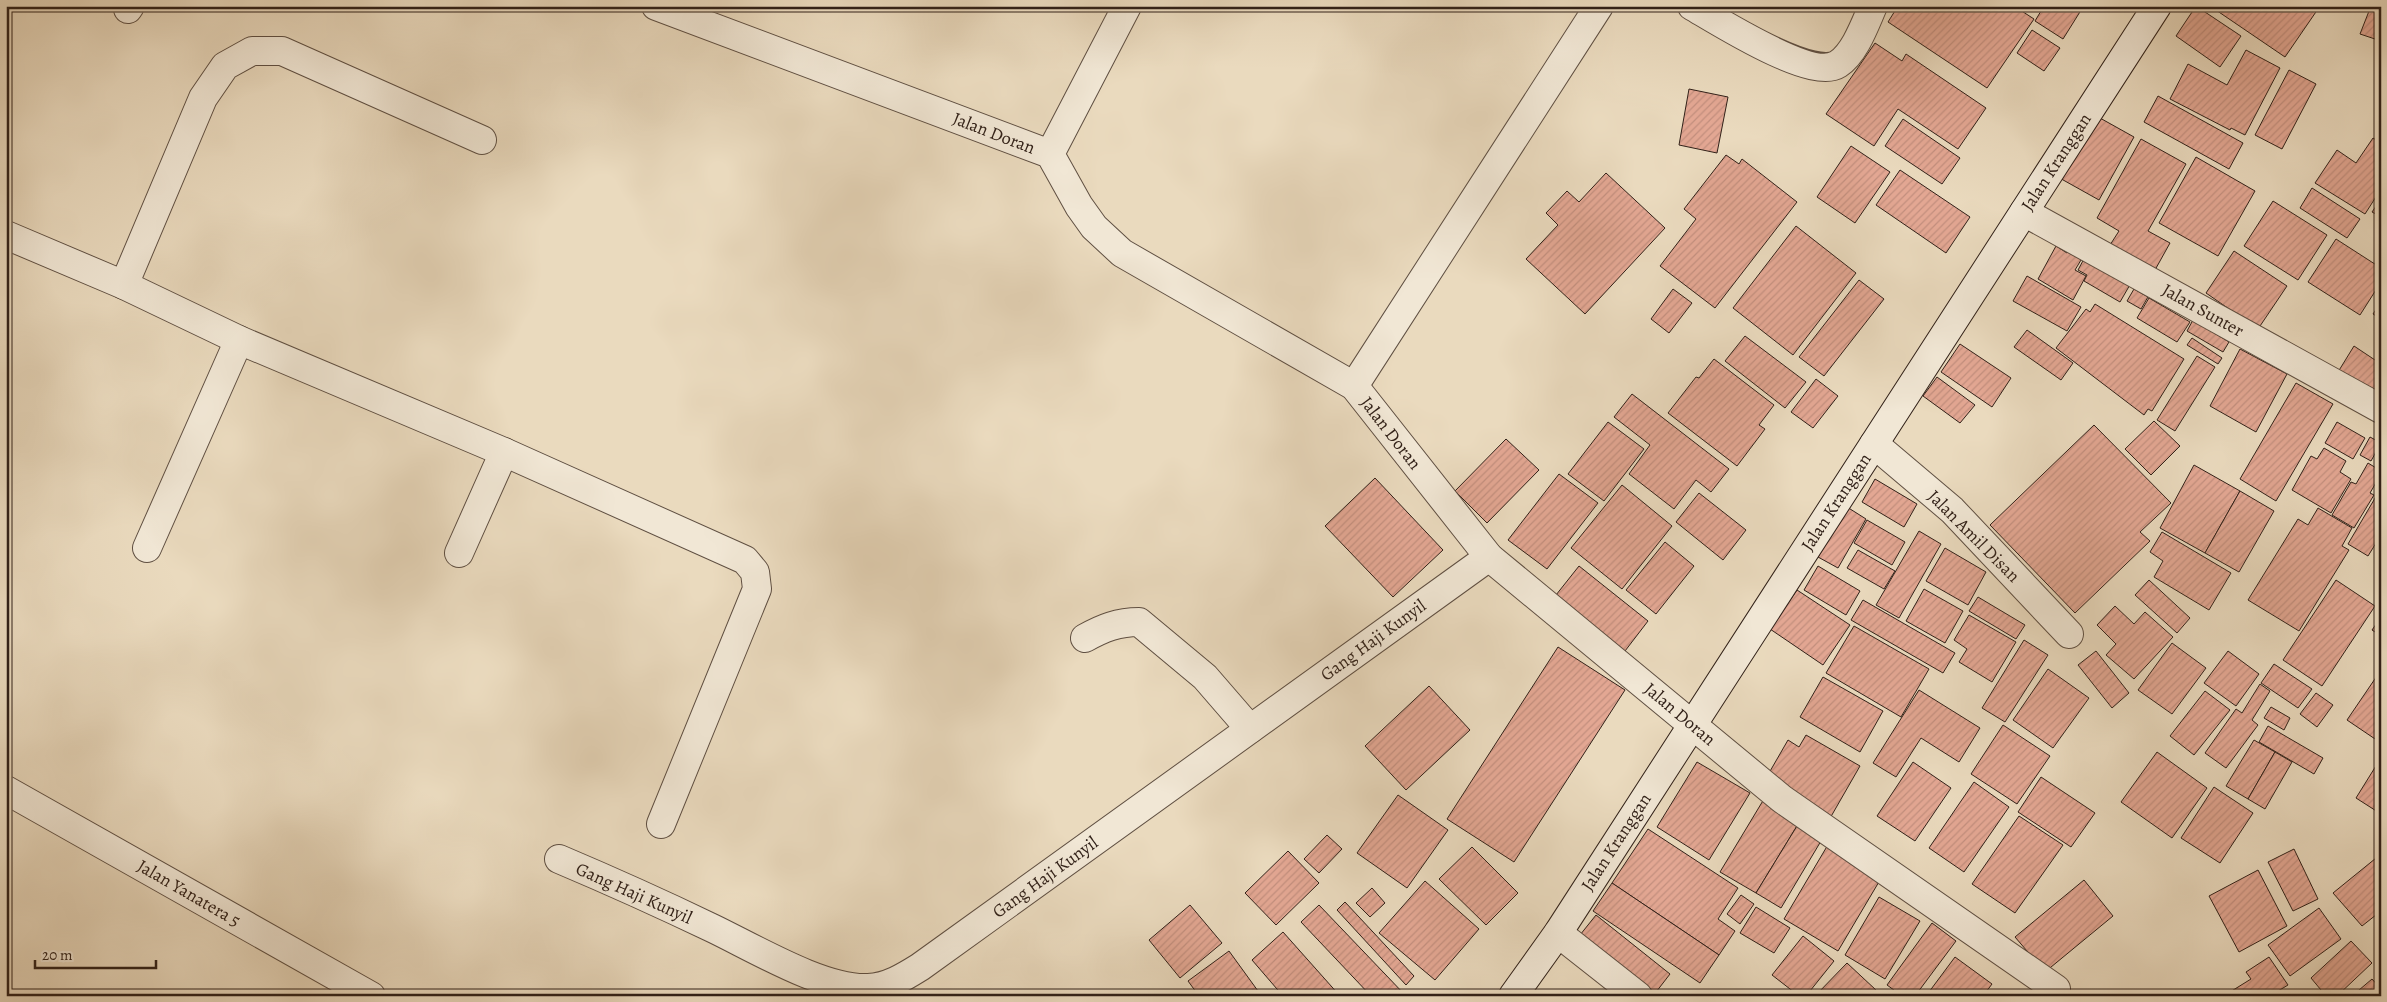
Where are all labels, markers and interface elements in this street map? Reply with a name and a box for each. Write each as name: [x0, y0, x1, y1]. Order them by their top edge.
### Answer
street label: Jalan Doran: [949, 106, 1039, 160]
street label: Jalan Kranggan: [2015, 108, 2097, 216]
street label: Jalan Sunter: [2158, 278, 2248, 342]
street label: Jalan Doran: [1355, 392, 1427, 475]
street label: Jalan Kranggan: [1795, 448, 1877, 556]
street label: Jalan Amil Disan: [1923, 485, 2025, 587]
street label: Gang Haji Kunyil: [1315, 593, 1431, 686]
street label: Jalan Doran: [1639, 677, 1721, 751]
street label: Jalan Kranggan: [1575, 788, 1657, 896]
street label: Gang Haji Kunyil: [987, 830, 1103, 923]
street label: Jalan Yanatera 5: [133, 854, 245, 932]
street label: Gang Haji Kunyil: [572, 857, 697, 930]
scale bar: [35, 937, 156, 969]
text: 20 m: [42, 945, 73, 965]

